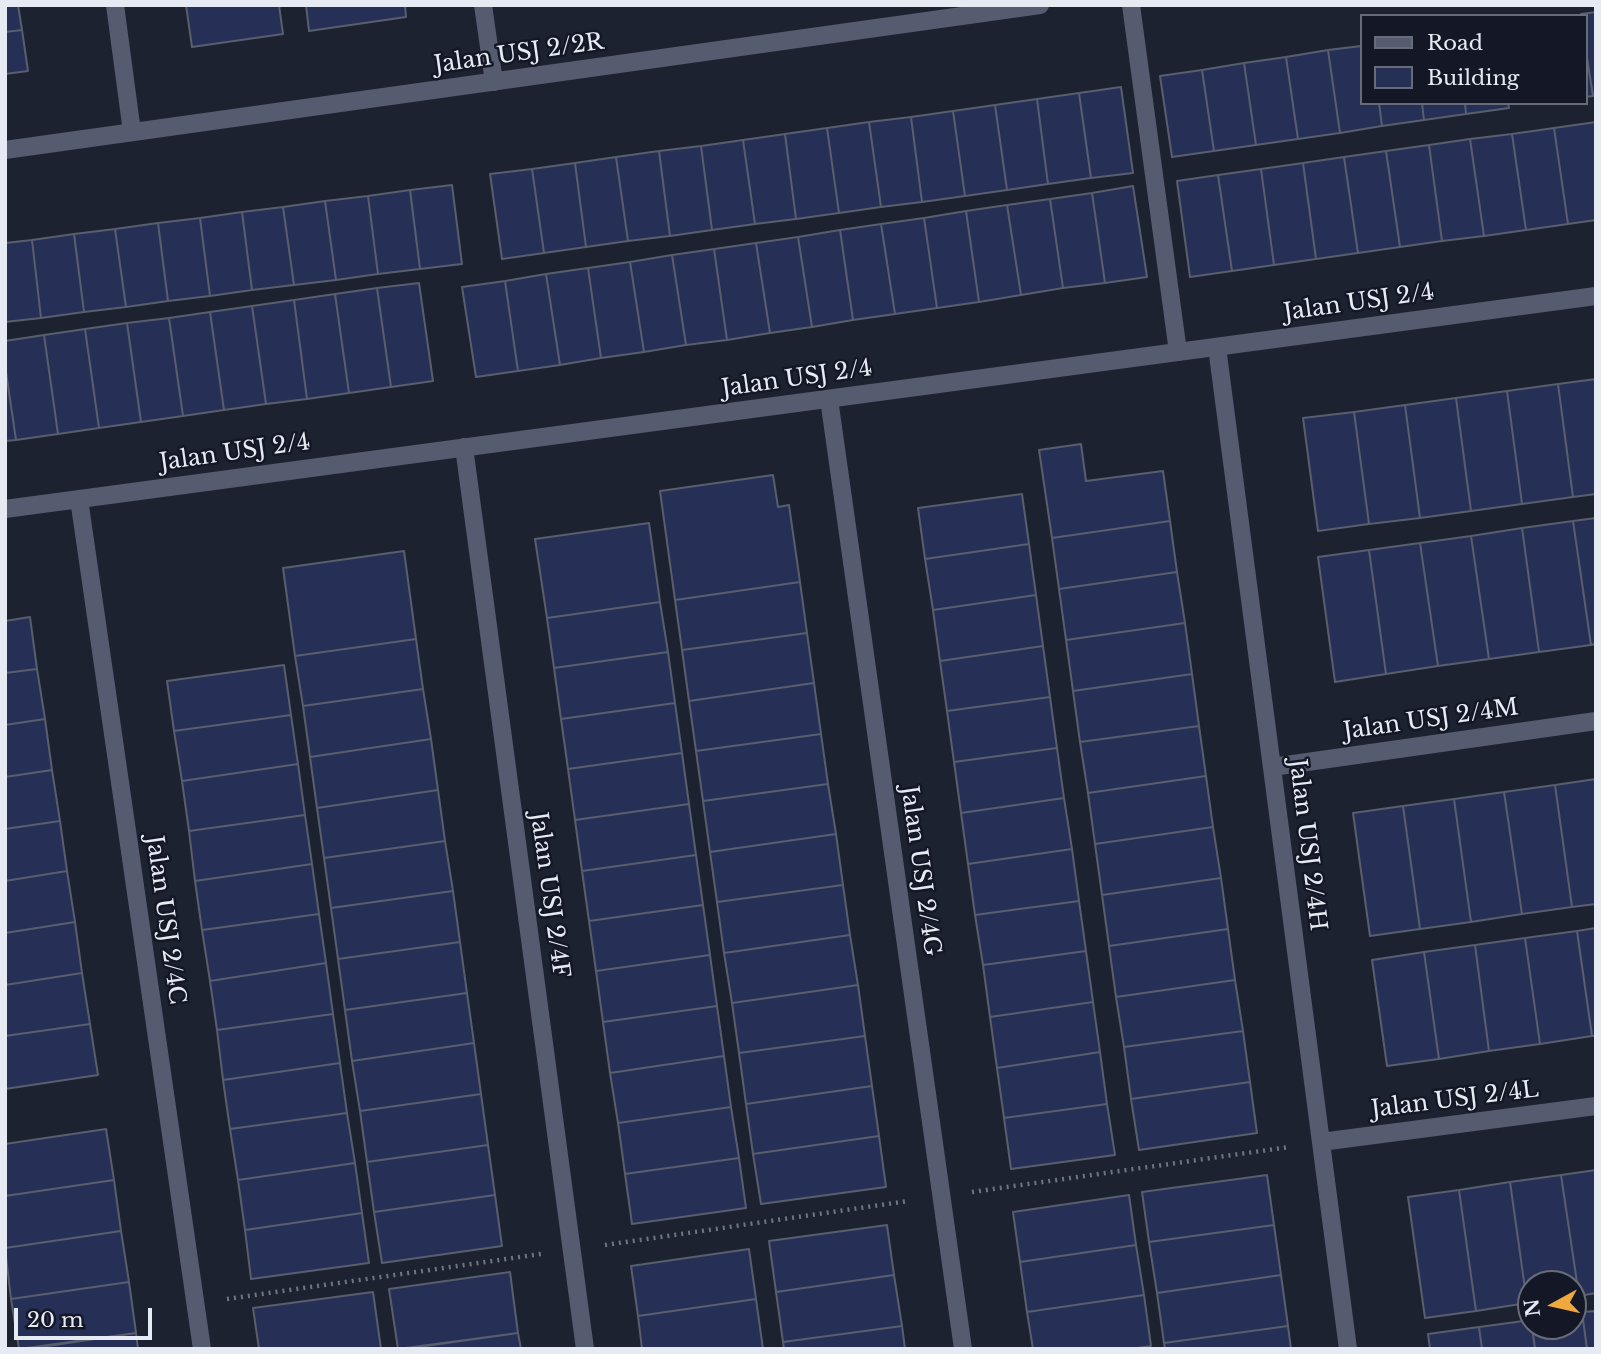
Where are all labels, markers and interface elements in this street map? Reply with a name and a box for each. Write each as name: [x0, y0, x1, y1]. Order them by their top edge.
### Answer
legend: [1360, 14, 1587, 105]
street label: Jalan USJ 2/2R: [432, 28, 606, 80]
text: Road: [1427, 30, 1483, 56]
text: Building: [1427, 65, 1519, 91]
street label: Jalan USJ 2/4: [1282, 279, 1436, 327]
street label: Jalan USJ 2/4: [720, 355, 874, 403]
street label: Jalan USJ 2/4: [158, 429, 312, 477]
street label: Jalan USJ 2/4M: [1342, 694, 1520, 746]
street label: Jalan USJ 2/4H: [1283, 758, 1331, 932]
street label: Jalan USJ 2/4G: [894, 784, 946, 958]
street label: Jalan USJ 2/4F: [524, 810, 574, 980]
street label: Jalan USJ 2/4C: [140, 834, 190, 1006]
street label: Jalan USJ 2/4L: [1370, 1076, 1540, 1124]
north arrow: [1517, 1270, 1587, 1340]
scale bar: [18, 1294, 156, 1338]
text: N: [1520, 1297, 1545, 1318]
text: 20 m: [27, 1307, 84, 1333]

